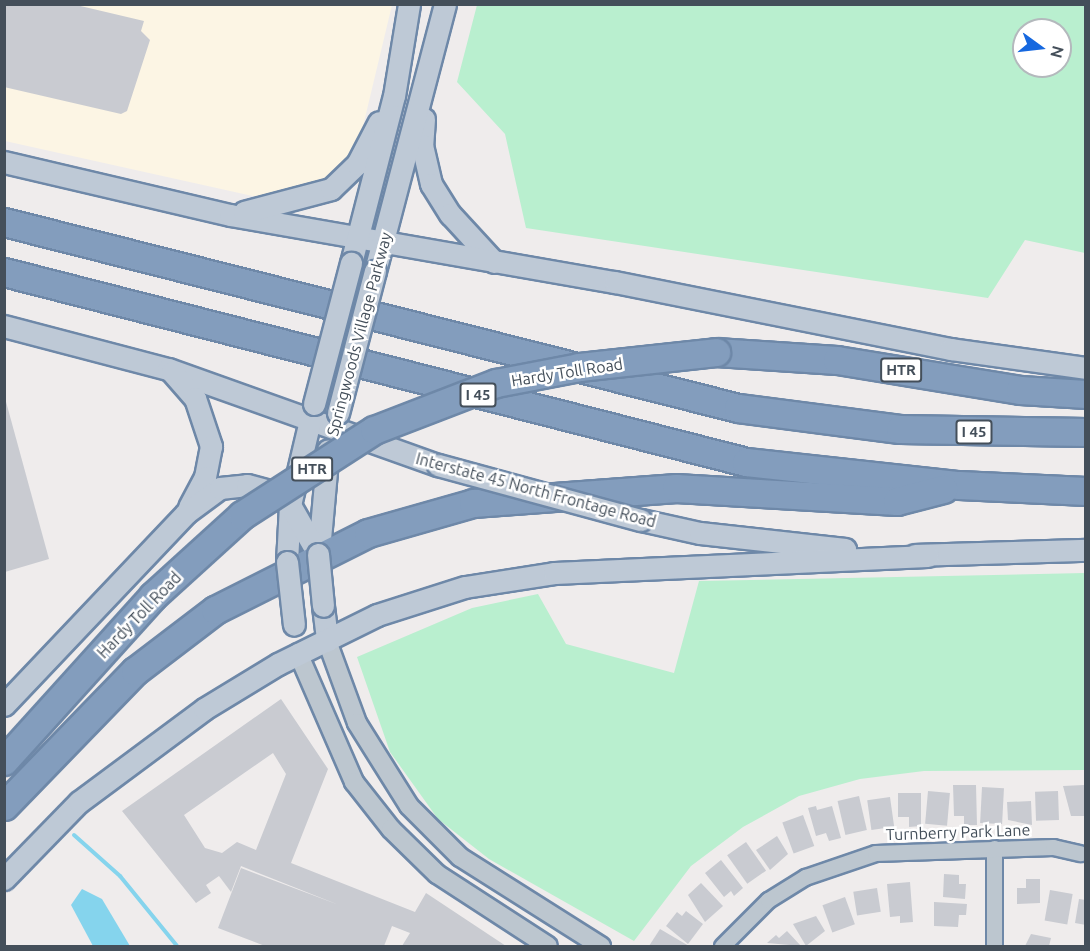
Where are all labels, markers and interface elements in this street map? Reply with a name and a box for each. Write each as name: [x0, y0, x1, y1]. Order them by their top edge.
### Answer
north arrow: [1012, 18, 1072, 78]
text: N: [1047, 44, 1068, 60]
street label: Springwoods Village Parkway: [323, 230, 395, 438]
street label: Hardy Toll Road: [510, 354, 624, 390]
road number: HTR: [880, 358, 922, 382]
road number: I 45: [458, 383, 498, 407]
road number: I 45: [954, 420, 994, 444]
street label: Interstate 45 North Frontage Road: [414, 449, 658, 531]
road number: HTR: [291, 457, 333, 481]
street label: Hardy Toll Road: [93, 568, 185, 662]
street label: Turnberry Park Lane: [885, 820, 1031, 844]

